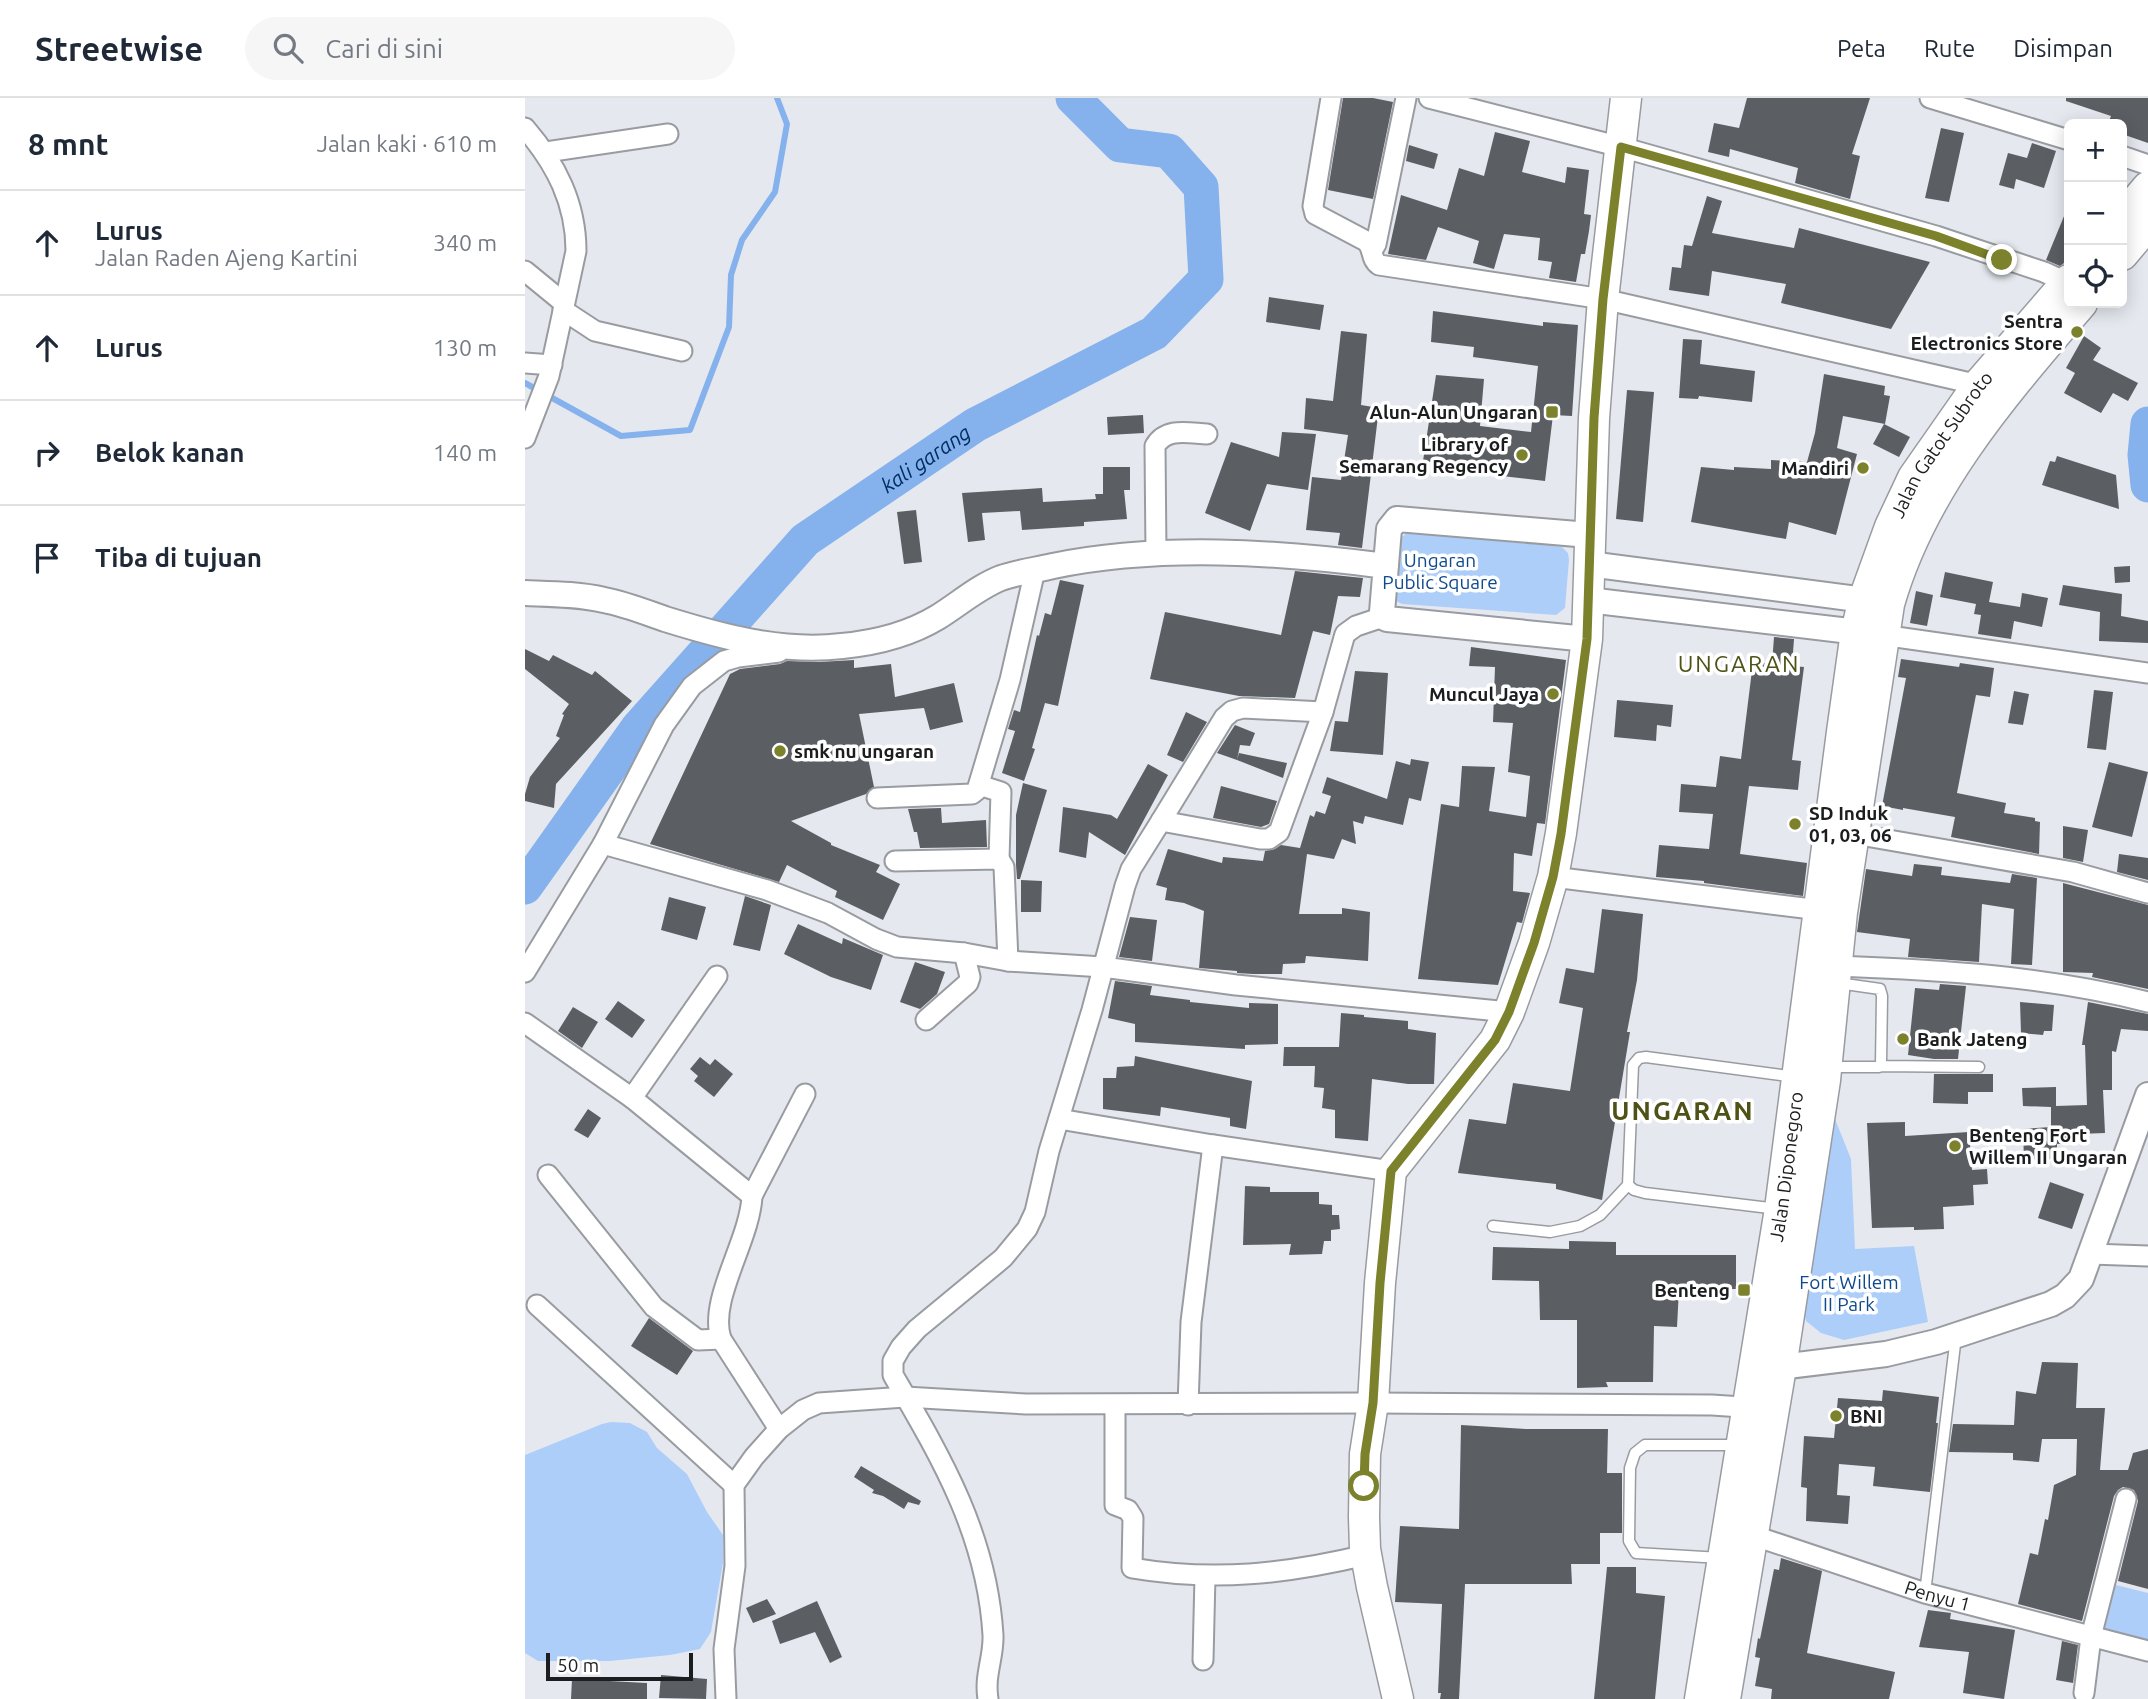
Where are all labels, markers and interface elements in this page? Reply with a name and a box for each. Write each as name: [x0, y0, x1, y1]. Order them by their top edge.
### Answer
search box: [245, 17, 735, 80]
icon: search: [269, 29, 307, 67]
text: Streetwise: [35, 30, 203, 67]
text: Cari di sini: [325, 34, 443, 63]
text: Peta: [1837, 35, 1886, 62]
text: Rute: [1924, 35, 1975, 62]
text: Disimpan: [2013, 35, 2113, 62]
map controls: [2064, 119, 2127, 308]
button: +: [2064, 119, 2127, 182]
text: 8 mnt: [28, 127, 108, 161]
text: Jalan kaki · 610 m: [317, 131, 497, 156]
button: −: [2064, 182, 2127, 245]
text: Lurus: [95, 216, 163, 245]
icon: ahead: [28, 224, 66, 262]
text: 340 m: [433, 230, 497, 255]
route end: [1986, 244, 2017, 275]
text: Jalan Raden Ajeng Kartini: [95, 245, 358, 270]
button: locate: [2064, 245, 2127, 308]
place label: Sentra Electronics Store: [1910, 310, 2063, 354]
marker: Sentra Electronics Store: [2069, 324, 2085, 340]
icon: ahead: [28, 329, 66, 367]
text: Lurus: [95, 333, 163, 362]
text: 130 m: [433, 335, 497, 360]
street label: Jalan Gatot Subroto: [1886, 367, 1997, 521]
place label: Alun-Alun Ungaran: [1370, 401, 1538, 423]
marker: Alun-Alun Ungaran: [1544, 404, 1560, 420]
water label: kali garang: [876, 420, 975, 497]
place label: Library of Semarang Regency: [1339, 433, 1508, 477]
icon: right: [28, 434, 66, 472]
text: Belok kanan: [95, 438, 245, 467]
text: 140 m: [433, 440, 497, 465]
marker: Library of Semarang Regency: [1514, 447, 1530, 463]
place label: Mandiri: [1781, 457, 1849, 479]
marker: Mandiri: [1855, 460, 1871, 476]
icon: arrive: [28, 539, 66, 577]
text: Tiba di tujuan: [95, 543, 262, 572]
park label: Ungaran Public Square: [1382, 549, 1498, 593]
district label: UNGARAN: [1678, 651, 1800, 676]
place label: Muncul Jaya: [1429, 683, 1539, 705]
marker: Muncul Jaya: [1545, 686, 1561, 702]
place label: smk nu ungaran: [794, 740, 934, 762]
marker: smk nu ungaran: [772, 743, 788, 759]
place label: SD Induk 01, 03, 06: [1809, 802, 1892, 846]
marker: SD Induk 01, 03, 06: [1787, 816, 1803, 832]
place label: Bank Jateng: [1917, 1028, 2028, 1050]
marker: Bank Jateng: [1895, 1031, 1911, 1047]
street label: Jalan Diponegoro: [1765, 1090, 1807, 1243]
district label: UNGARAN: [1611, 1096, 1755, 1125]
place label: Benteng Fort Willem II Ungaran: [1969, 1124, 2127, 1168]
marker: Benteng Fort Willem II Ungaran: [1947, 1138, 1963, 1154]
park label: Fort Willem II Park: [1799, 1271, 1899, 1315]
place label: Benteng: [1654, 1279, 1730, 1301]
marker: Benteng: [1736, 1282, 1752, 1298]
place label: BNI: [1850, 1405, 1883, 1427]
marker: BNI: [1828, 1408, 1844, 1424]
route start: [1348, 1470, 1379, 1501]
street label: Penyu 1: [1902, 1576, 1973, 1615]
scale bar: [546, 1650, 693, 1682]
text: 50 m: [557, 1654, 599, 1676]

